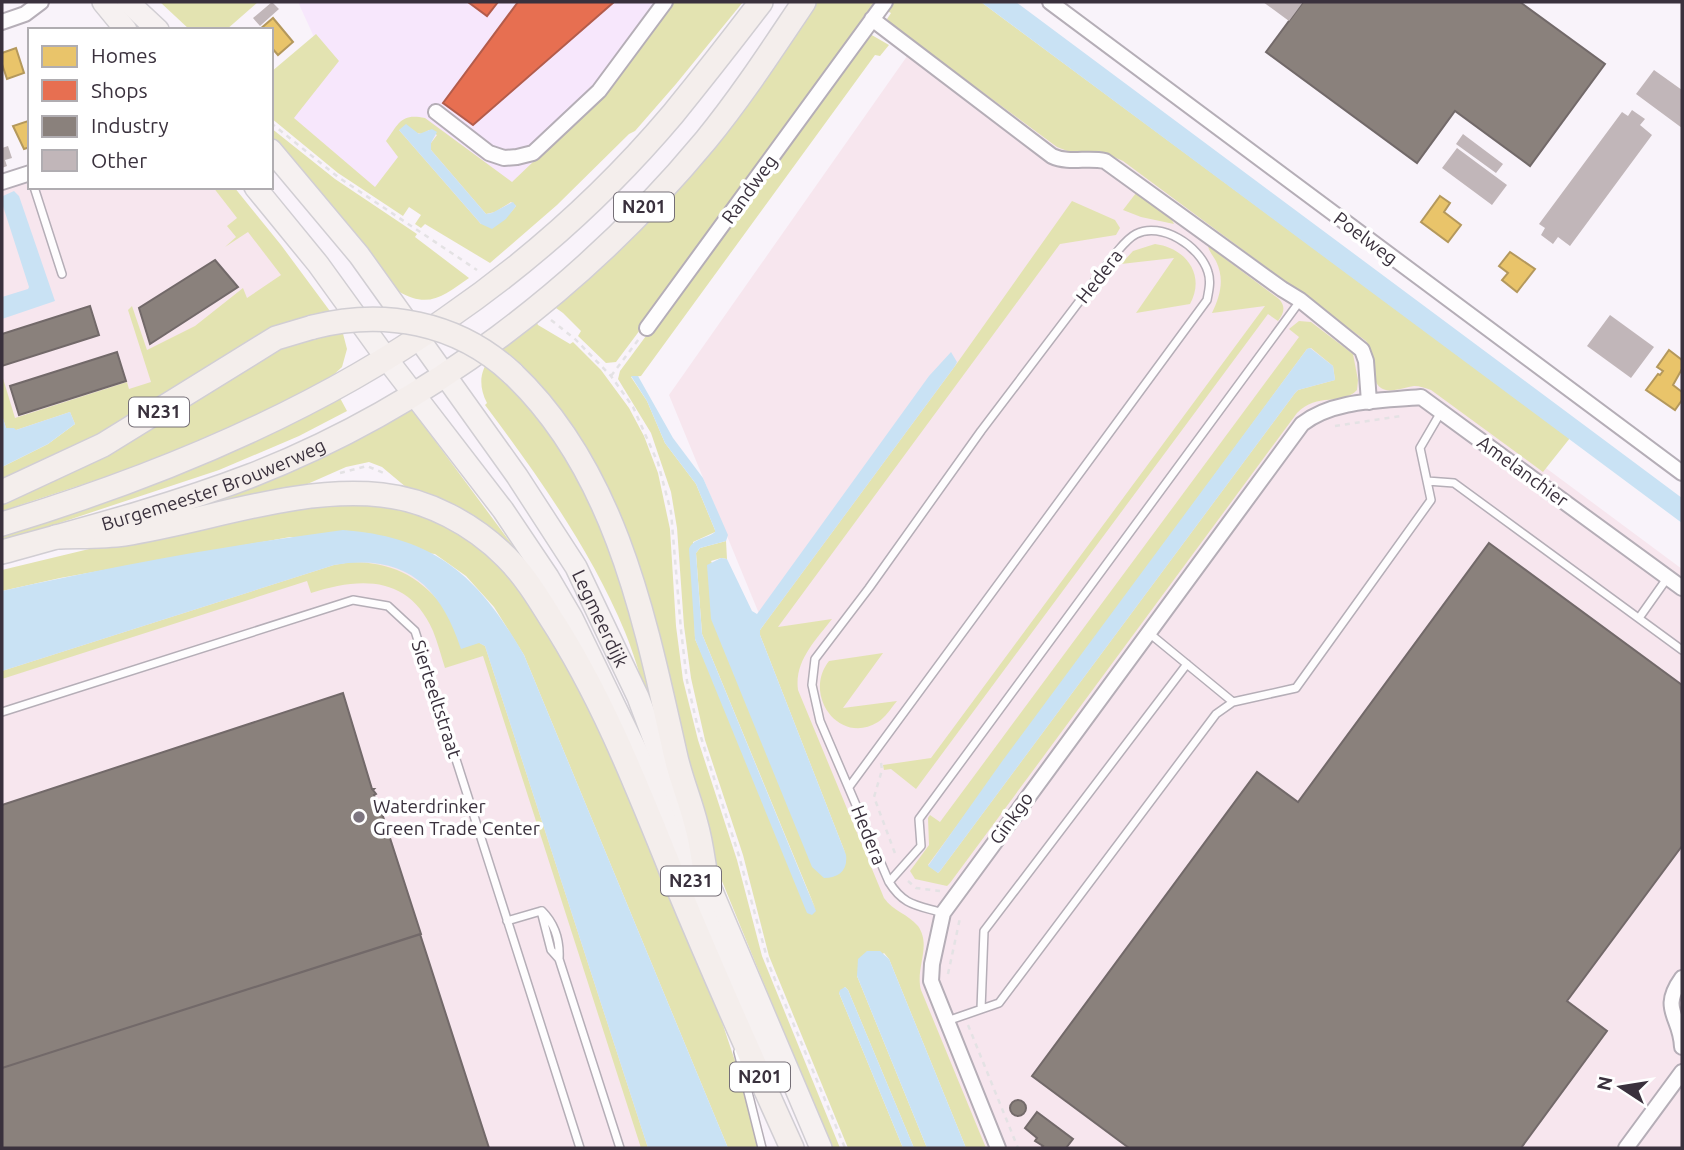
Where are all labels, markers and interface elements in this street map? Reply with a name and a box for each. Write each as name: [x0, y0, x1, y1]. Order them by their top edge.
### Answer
legend: [28, 28, 273, 189]
text: Homes: [91, 43, 157, 67]
text: Shops: [91, 78, 148, 102]
text: Industry: [91, 113, 169, 137]
text: Other: [91, 148, 147, 172]
street label: Randweg: [717, 150, 781, 228]
road number: N201: [614, 192, 674, 222]
street label: Poelweg: [1330, 207, 1402, 269]
street label: Hedera: [1071, 245, 1127, 307]
road number: N231: [129, 398, 189, 426]
street label: Amelanchier: [1473, 431, 1573, 511]
street label: Burgemeester Brouwerweg: [99, 434, 329, 535]
street label: Legmeerdijk: [568, 566, 633, 671]
street label: Sierteeltstraat: [408, 637, 467, 761]
street label: Ginkgo: [985, 788, 1037, 848]
place label: Waterdrinker Green Trade Center: [373, 795, 540, 839]
street label: Hedera: [847, 802, 891, 868]
marker: Waterdrinker Green Trade Center: [351, 809, 367, 825]
road number: N231: [661, 866, 721, 896]
north arrow: [1586, 1052, 1656, 1122]
road number: N201: [730, 1062, 790, 1092]
text: N: [1592, 1074, 1617, 1093]

